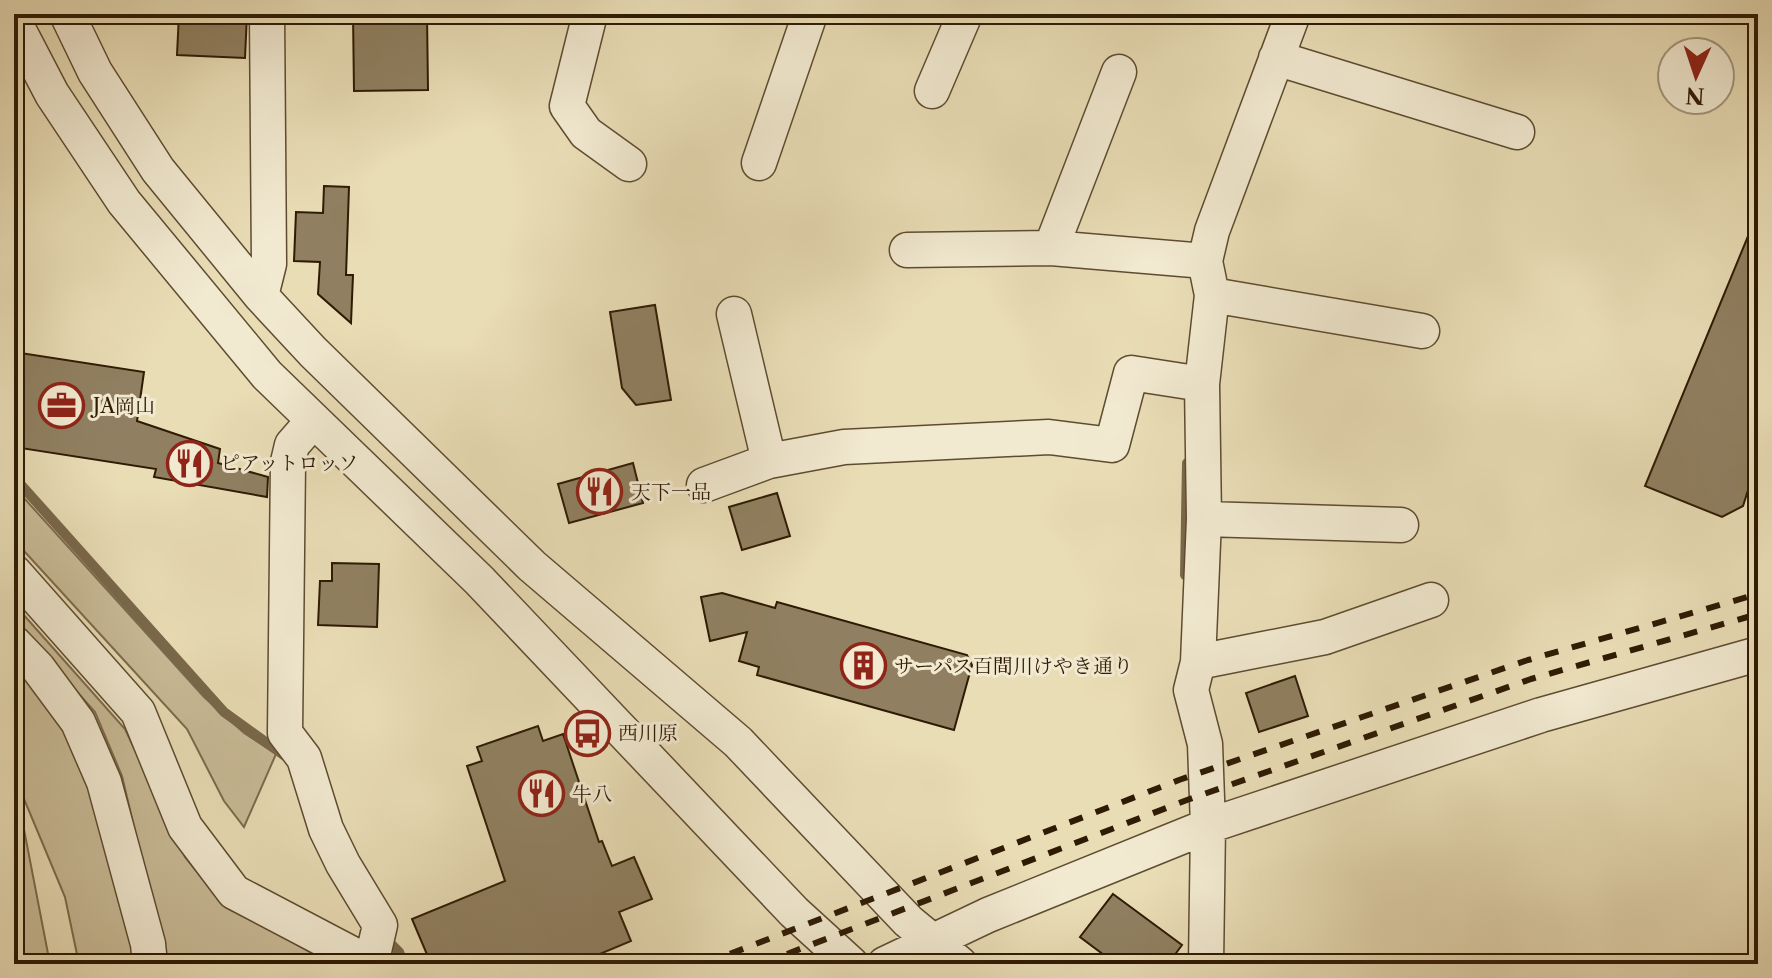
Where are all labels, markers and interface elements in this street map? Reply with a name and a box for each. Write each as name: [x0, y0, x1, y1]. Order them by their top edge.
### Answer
north arrow: [1656, 36, 1736, 116]
text: N: [1685, 81, 1705, 109]
office icon: JA岡山: [38, 382, 86, 430]
place label: JA岡山: [90, 394, 155, 418]
restaurant icon: ピアットロッソ: [165, 439, 213, 487]
place label: ピアットロッソ: [220, 451, 358, 475]
restaurant icon: 天下一品: [576, 468, 624, 516]
place label: 天下一品: [631, 480, 711, 504]
building icon: サーパス百間川けやき通り: [839, 642, 887, 690]
place label: サーパス百間川けやき通り: [894, 654, 1133, 678]
bus stop icon: 西川原: [563, 709, 611, 757]
place label: 西川原: [618, 721, 678, 745]
restaurant icon: 牛八: [517, 770, 565, 818]
place label: 牛八: [572, 782, 612, 806]

